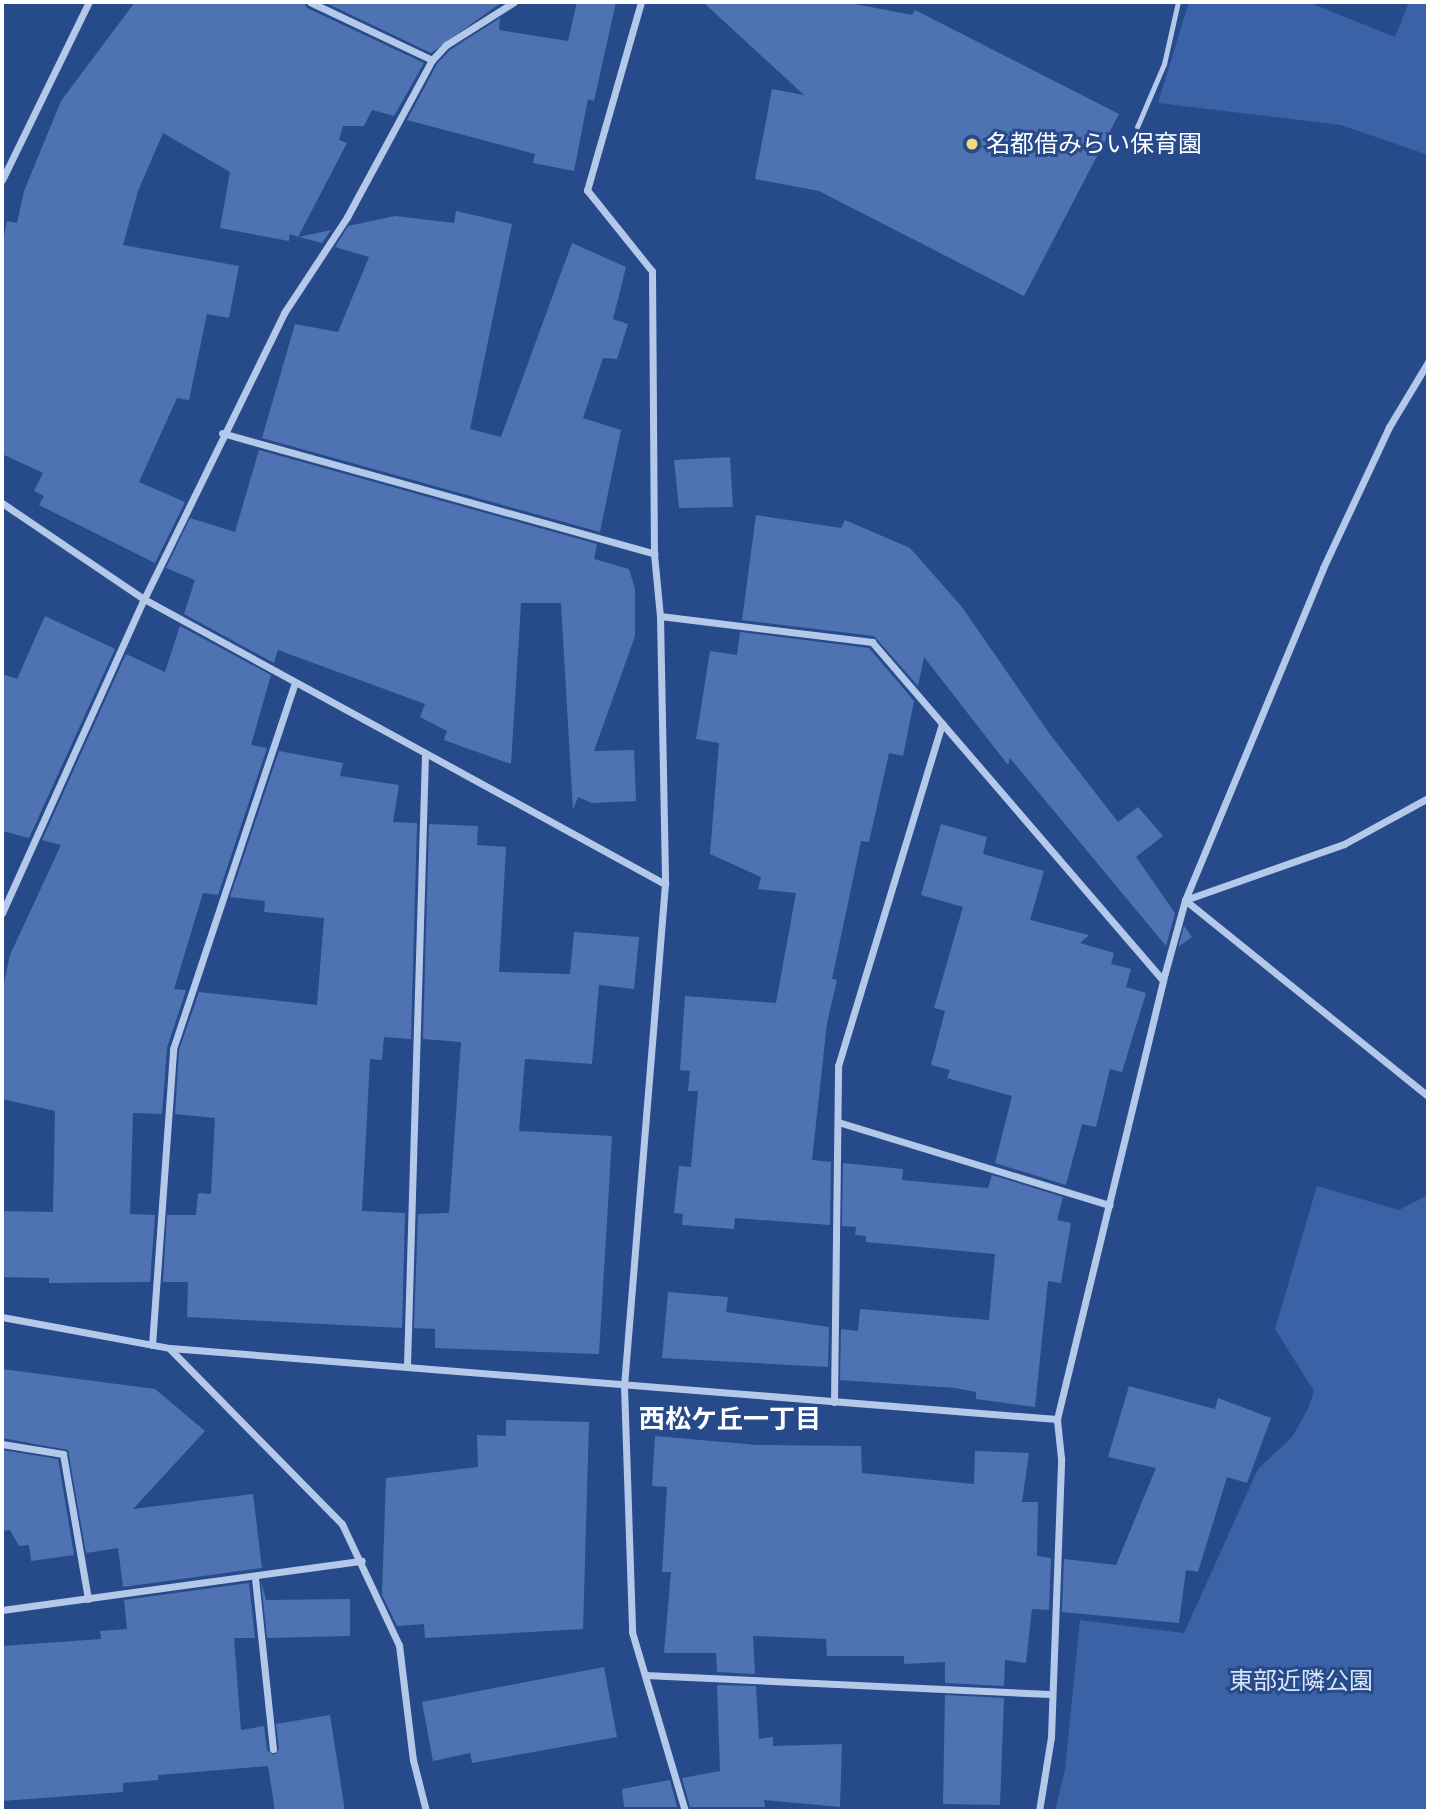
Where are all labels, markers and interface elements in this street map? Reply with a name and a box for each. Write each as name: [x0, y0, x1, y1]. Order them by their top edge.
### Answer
place label: 名都借みらい保育園: [986, 130, 1202, 158]
marker: 名都借みらい保育園: [964, 136, 980, 152]
district label: 西松ケ丘一丁目: [639, 1404, 821, 1436]
park label: 東部近隣公園: [1229, 1667, 1373, 1695]

